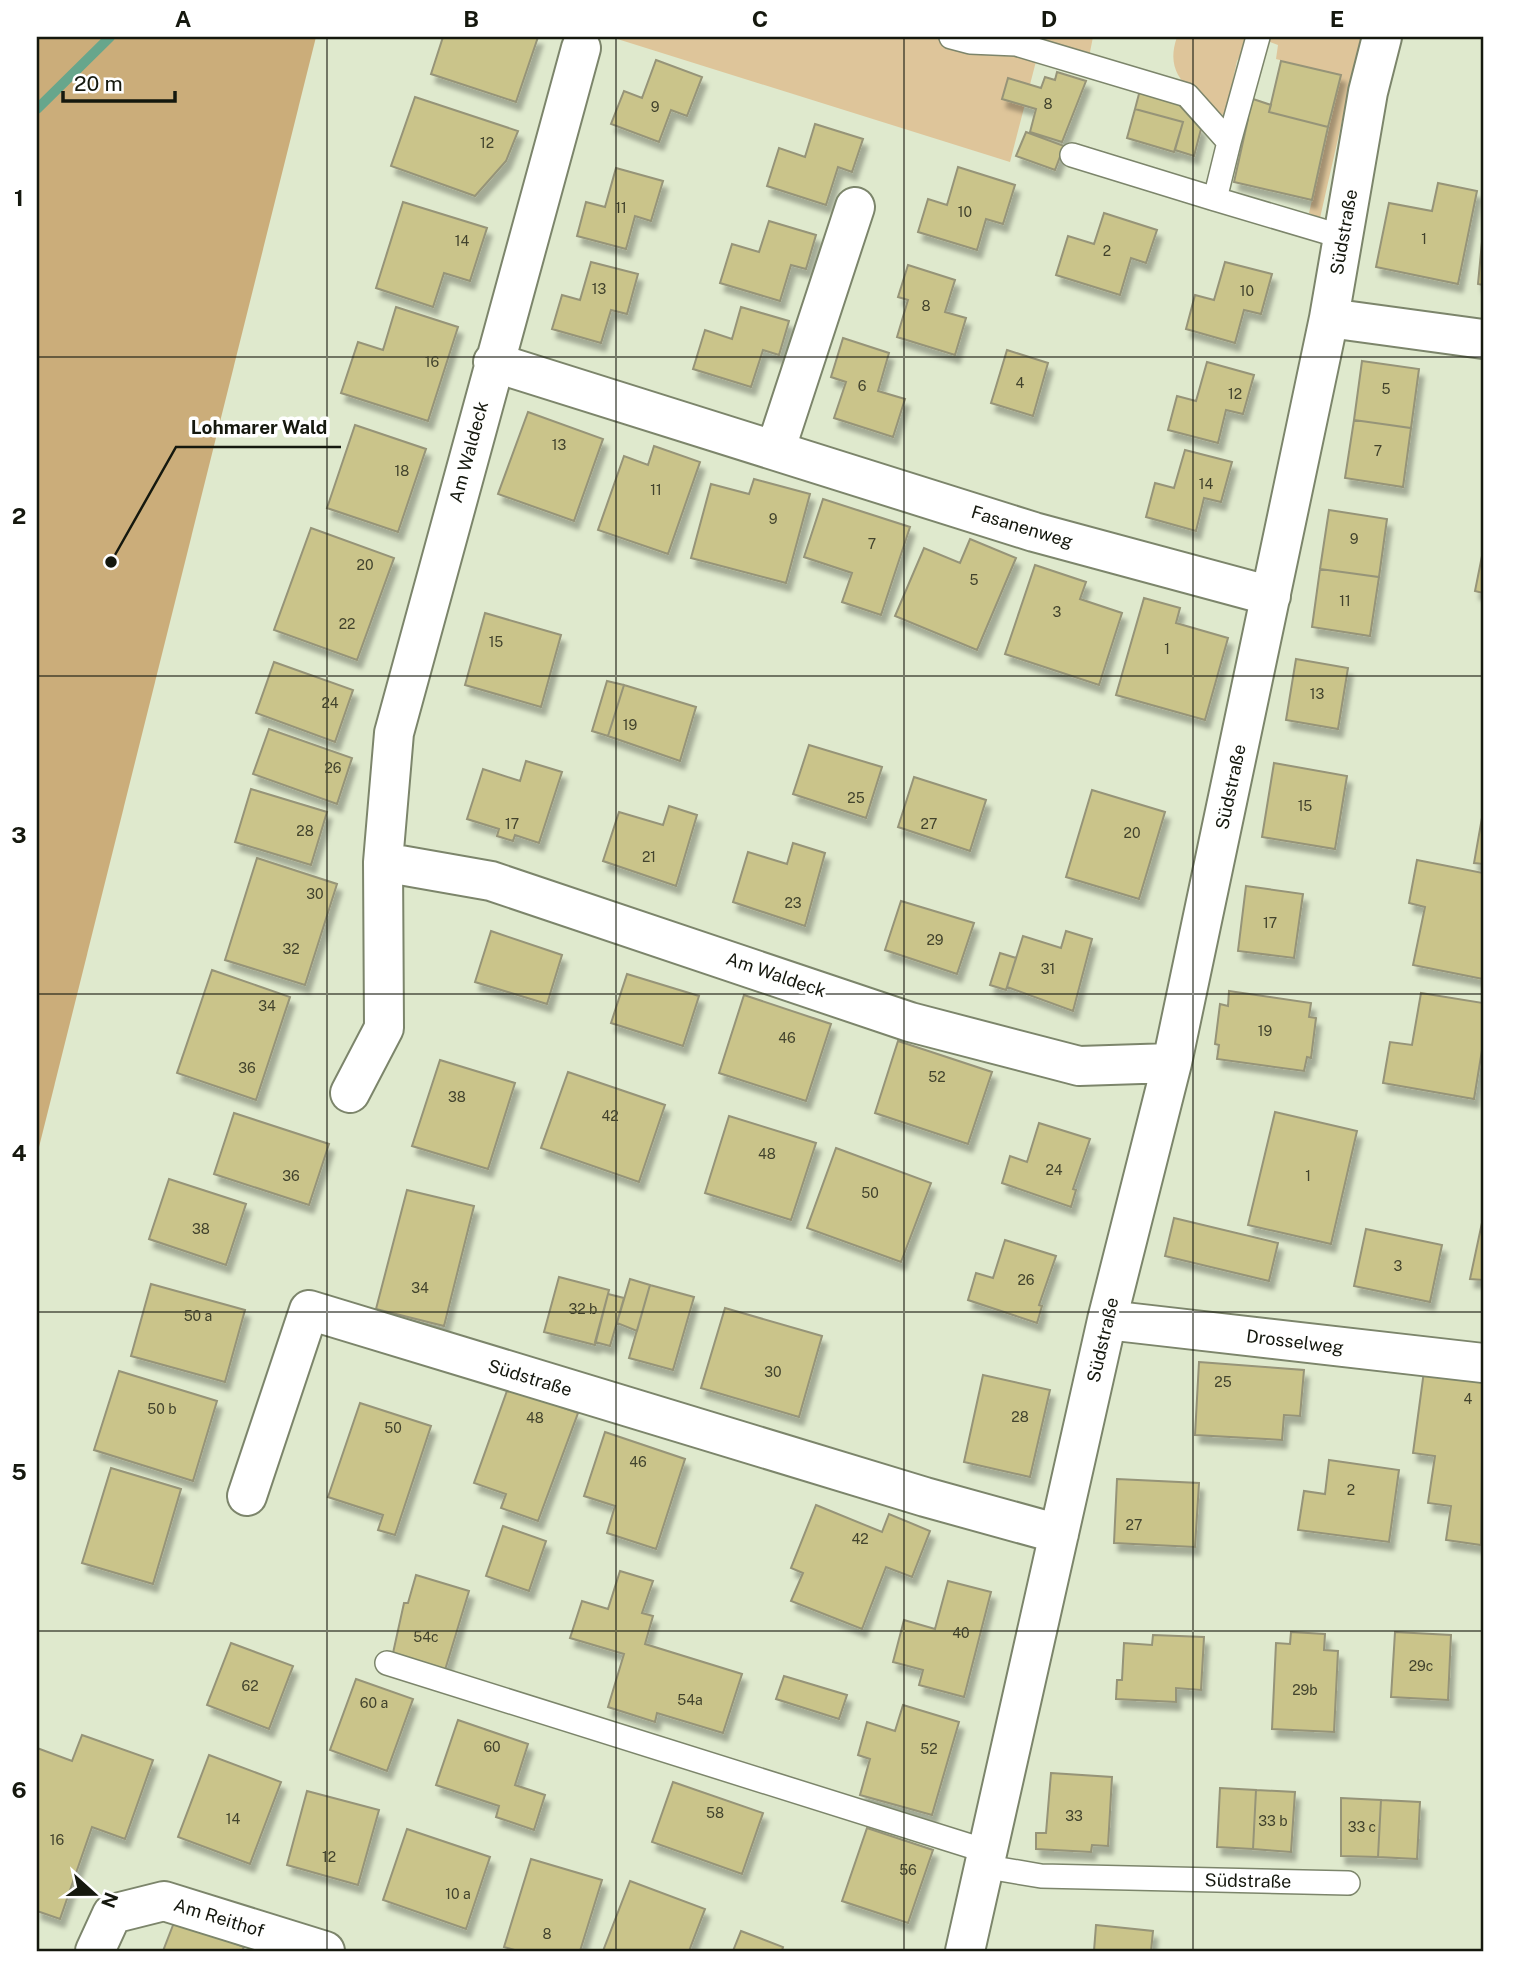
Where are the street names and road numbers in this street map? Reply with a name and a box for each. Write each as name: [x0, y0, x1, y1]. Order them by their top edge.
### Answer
street label: Südstraße: [1326, 187, 1361, 276]
street label: Am Waldeck: [445, 399, 492, 505]
street label: Fasanenweg: [969, 501, 1076, 552]
street label: Südstraße: [1211, 742, 1250, 831]
street label: Am Waldeck: [723, 948, 829, 1001]
street label: Südstraße: [1083, 1295, 1122, 1384]
street label: Drosselweg: [1245, 1325, 1345, 1358]
street label: Südstraße: [486, 1355, 575, 1400]
street label: Südstraße: [1205, 1869, 1292, 1892]
street label: Am Reithof: [171, 1894, 267, 1941]

